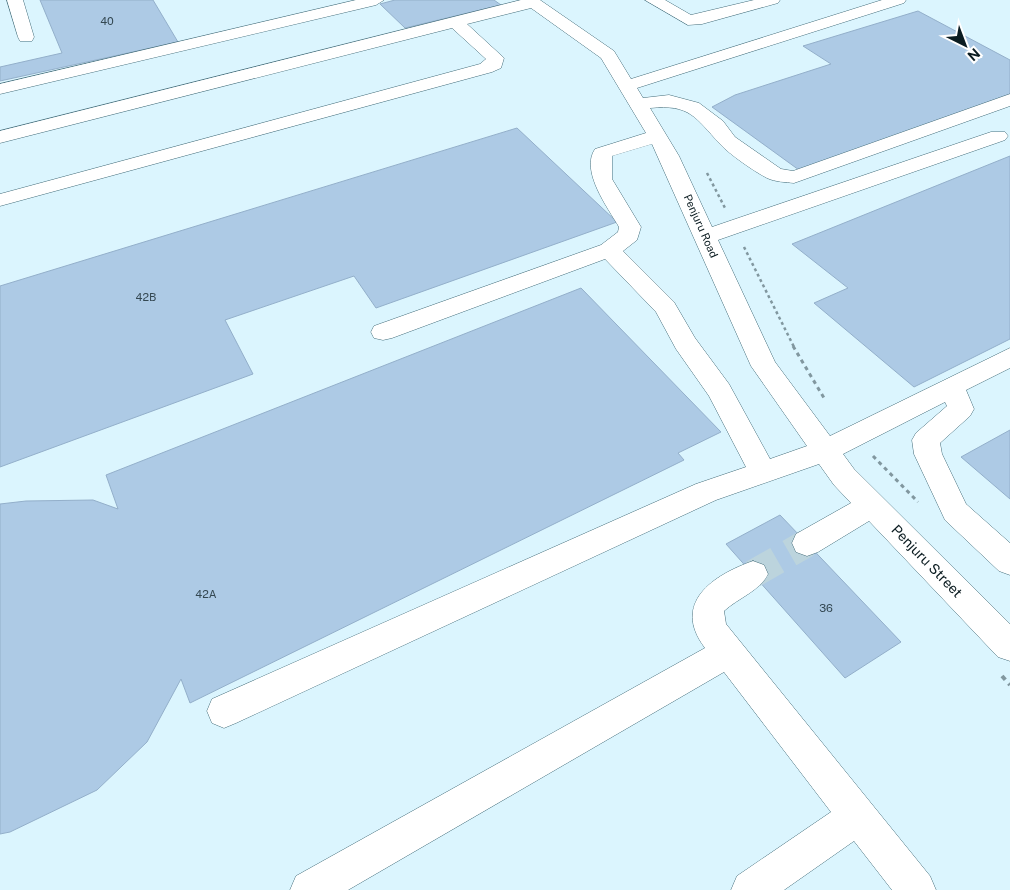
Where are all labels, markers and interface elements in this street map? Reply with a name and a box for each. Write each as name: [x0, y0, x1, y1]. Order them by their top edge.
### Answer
house number: 40: [100, 15, 114, 27]
north arrow: [940, 20, 990, 70]
text: N: [964, 45, 983, 64]
street label: Penjuru Road: [682, 192, 720, 260]
house number: 42B: [136, 291, 156, 303]
street label: Penjuru Street: [888, 521, 966, 601]
house number: 42A: [195, 588, 217, 600]
house number: 36: [819, 602, 833, 614]

